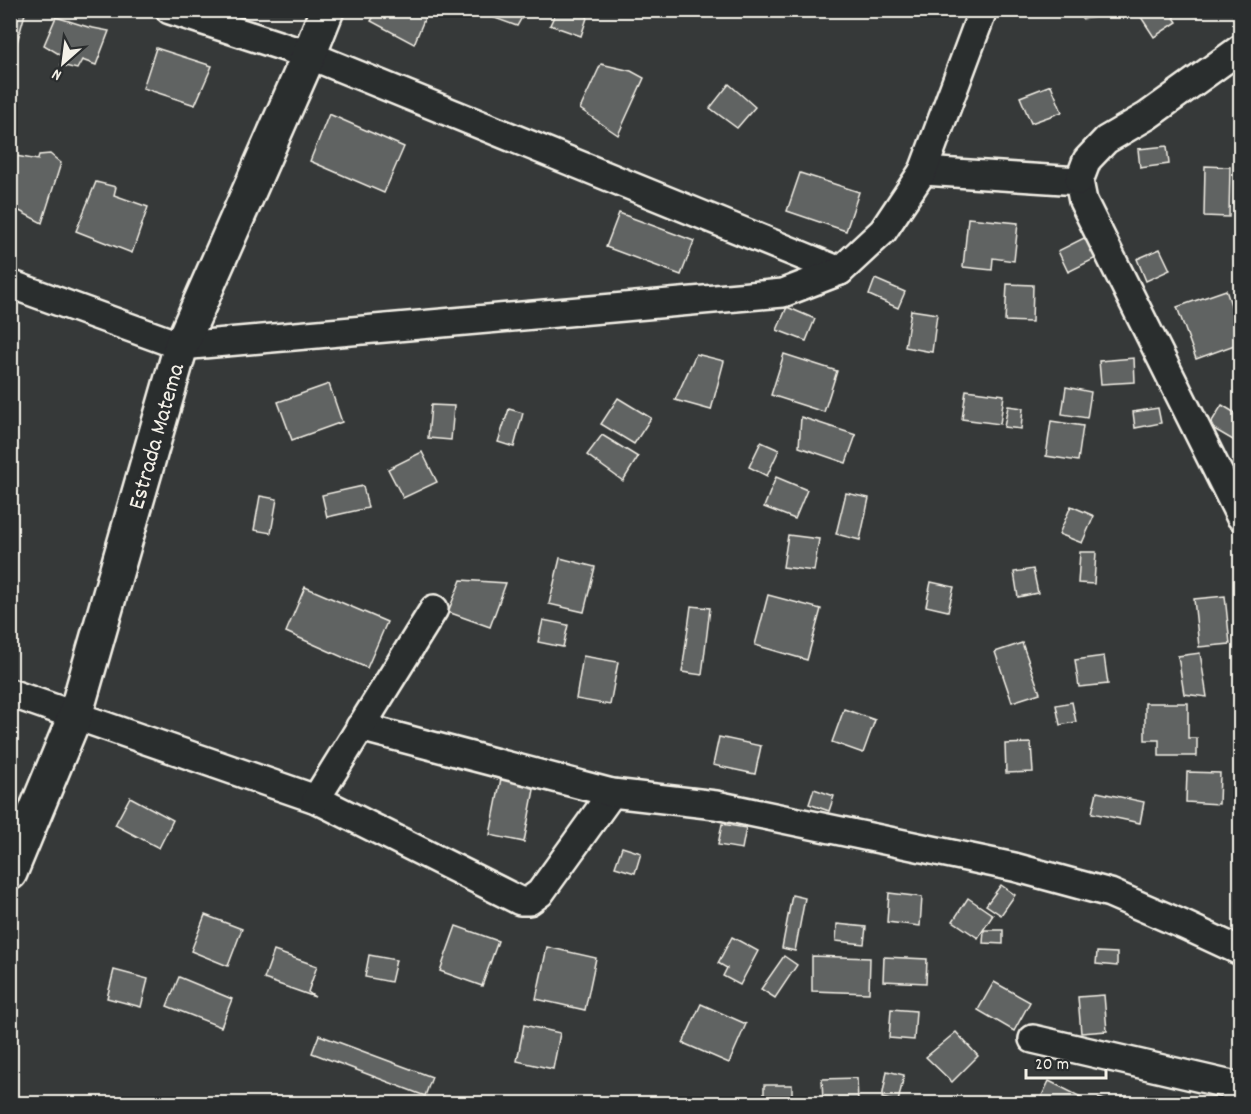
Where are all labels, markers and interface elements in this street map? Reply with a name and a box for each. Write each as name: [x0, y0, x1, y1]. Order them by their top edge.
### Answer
north arrow: [33, 33, 93, 93]
text: N: [48, 62, 66, 86]
street label: Estrada Matema: [121, 359, 195, 514]
scale bar: [1026, 1042, 1106, 1080]
text: 20 m: [1035, 1053, 1069, 1078]

